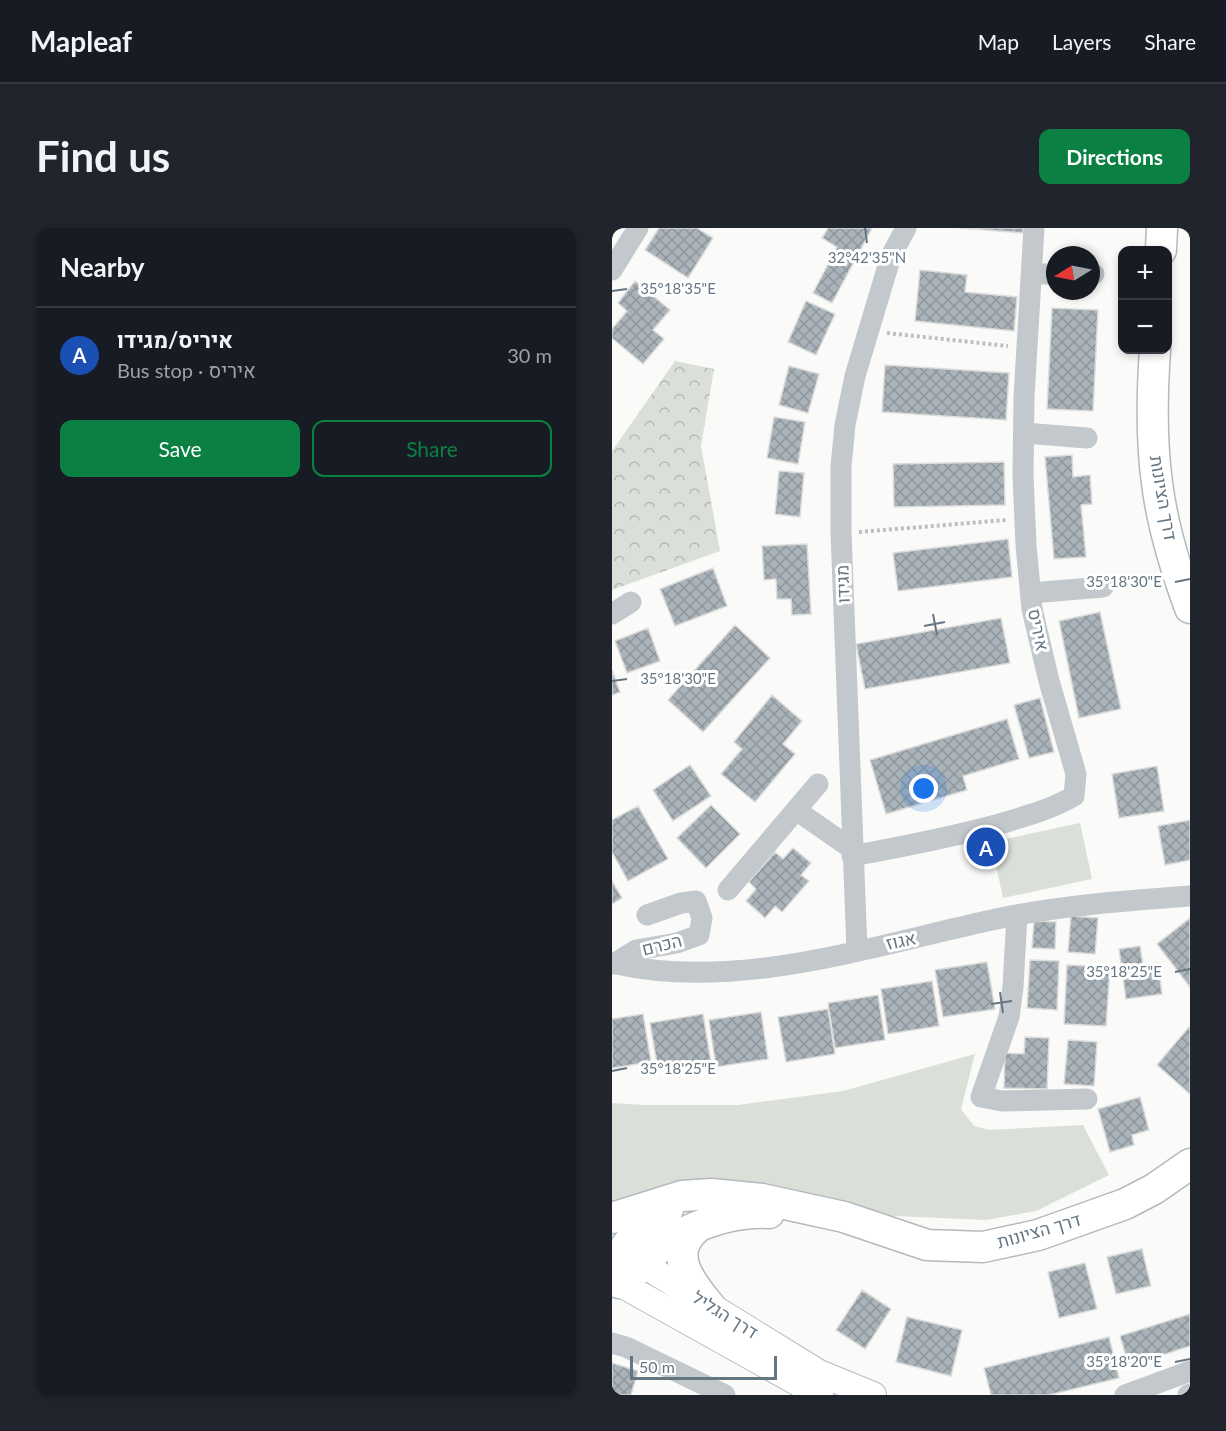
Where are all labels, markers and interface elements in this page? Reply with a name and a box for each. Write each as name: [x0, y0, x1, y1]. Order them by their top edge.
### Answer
text: Mapleaf: [30, 24, 132, 58]
text: Map: [978, 29, 1019, 54]
text: Layers: [1052, 29, 1111, 54]
text: Share: [1144, 29, 1196, 54]
button: Directions: [1039, 129, 1190, 184]
text: Find us: [36, 131, 170, 181]
north arrow: [1046, 246, 1100, 300]
map controls: [1118, 246, 1172, 354]
button: +: [1118, 246, 1172, 300]
text: 32°42'35"N: [828, 248, 906, 266]
text: Nearby: [60, 251, 145, 283]
text: 35°18'35"E: [640, 279, 716, 297]
button: −: [1118, 300, 1172, 354]
text: איריס/מגידו: [117, 326, 233, 353]
text: A: [73, 343, 86, 367]
text: 30 m: [507, 343, 552, 367]
text: Bus stop · איריס: [117, 358, 256, 382]
button: Save: [60, 420, 300, 477]
button: Share: [312, 420, 552, 477]
street label: דרך הציונות: [1146, 454, 1182, 542]
street label: מגידו: [830, 564, 854, 604]
text: 35°18'30"E: [1086, 572, 1162, 590]
street label: איריס: [1024, 607, 1054, 653]
text: 35°18'30"E: [640, 669, 716, 687]
your location: [909, 774, 938, 803]
pin: A: [966, 824, 1006, 870]
street label: אגוז: [884, 926, 918, 954]
street label: הכרם: [639, 928, 684, 960]
text: 35°18'25"E: [1086, 962, 1162, 980]
text: 35°18'25"E: [640, 1059, 716, 1077]
street label: דרך הציונות: [994, 1208, 1083, 1252]
street label: דרך הגליל: [689, 1285, 762, 1343]
text: 35°18'20"E: [1086, 1352, 1162, 1370]
scale bar: [630, 1353, 777, 1380]
text: 50 m: [639, 1357, 675, 1376]

